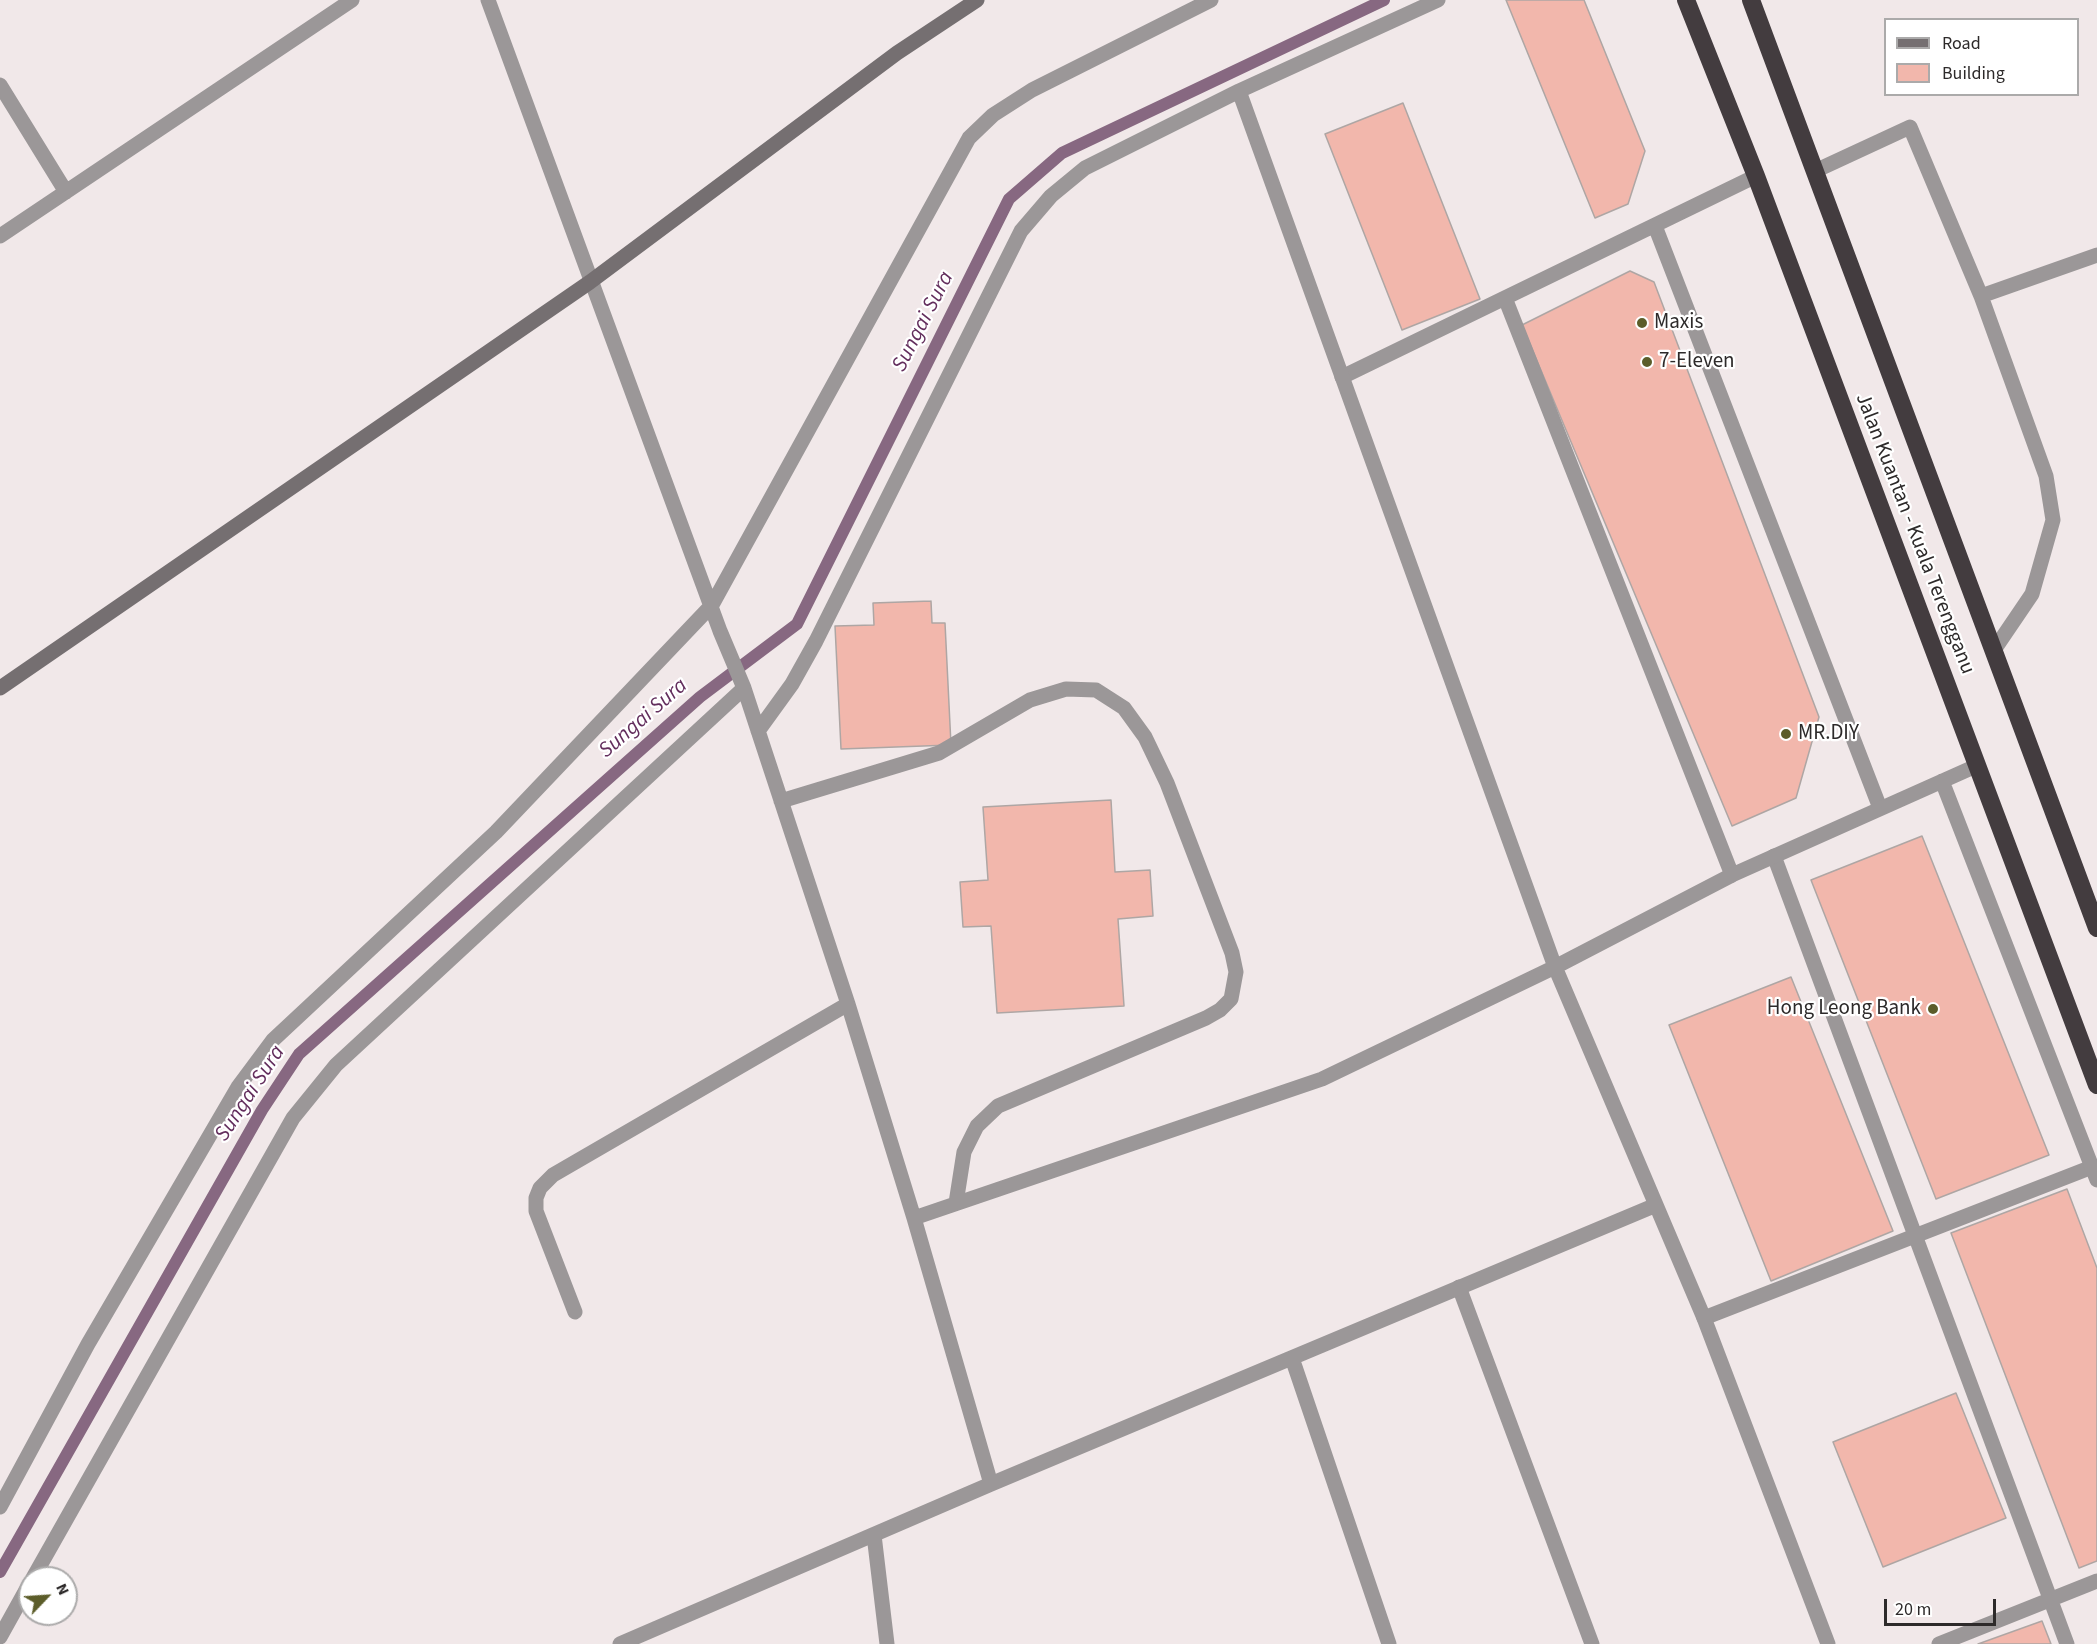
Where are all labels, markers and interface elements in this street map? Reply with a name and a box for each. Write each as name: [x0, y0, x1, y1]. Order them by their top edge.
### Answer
legend: [1884, 18, 2079, 96]
text: Road: [1942, 31, 1981, 56]
text: Building: [1942, 61, 2005, 86]
water label: Sungai Sura: [888, 267, 960, 377]
place label: Maxis: [1654, 310, 1703, 336]
marker: Maxis: [1635, 316, 1649, 330]
place label: 7-Eleven: [1659, 349, 1735, 375]
marker: 7-Eleven: [1640, 355, 1654, 369]
street label: Jalan Kuantan - Kuala Terengganu: [1849, 390, 1979, 678]
water label: Sungai Sura: [594, 673, 694, 765]
place label: MR.DIY: [1798, 721, 1859, 747]
marker: MR.DIY: [1779, 727, 1793, 741]
place label: Hong Leong Bank: [1767, 996, 1921, 1022]
marker: Hong Leong Bank: [1926, 1002, 1940, 1016]
water label: Sungai Sura: [210, 1041, 292, 1147]
north arrow: [18, 1566, 78, 1626]
text: N: [50, 1580, 75, 1599]
scale bar: [1887, 1587, 2000, 1625]
text: 20 m: [1895, 1597, 1931, 1622]

